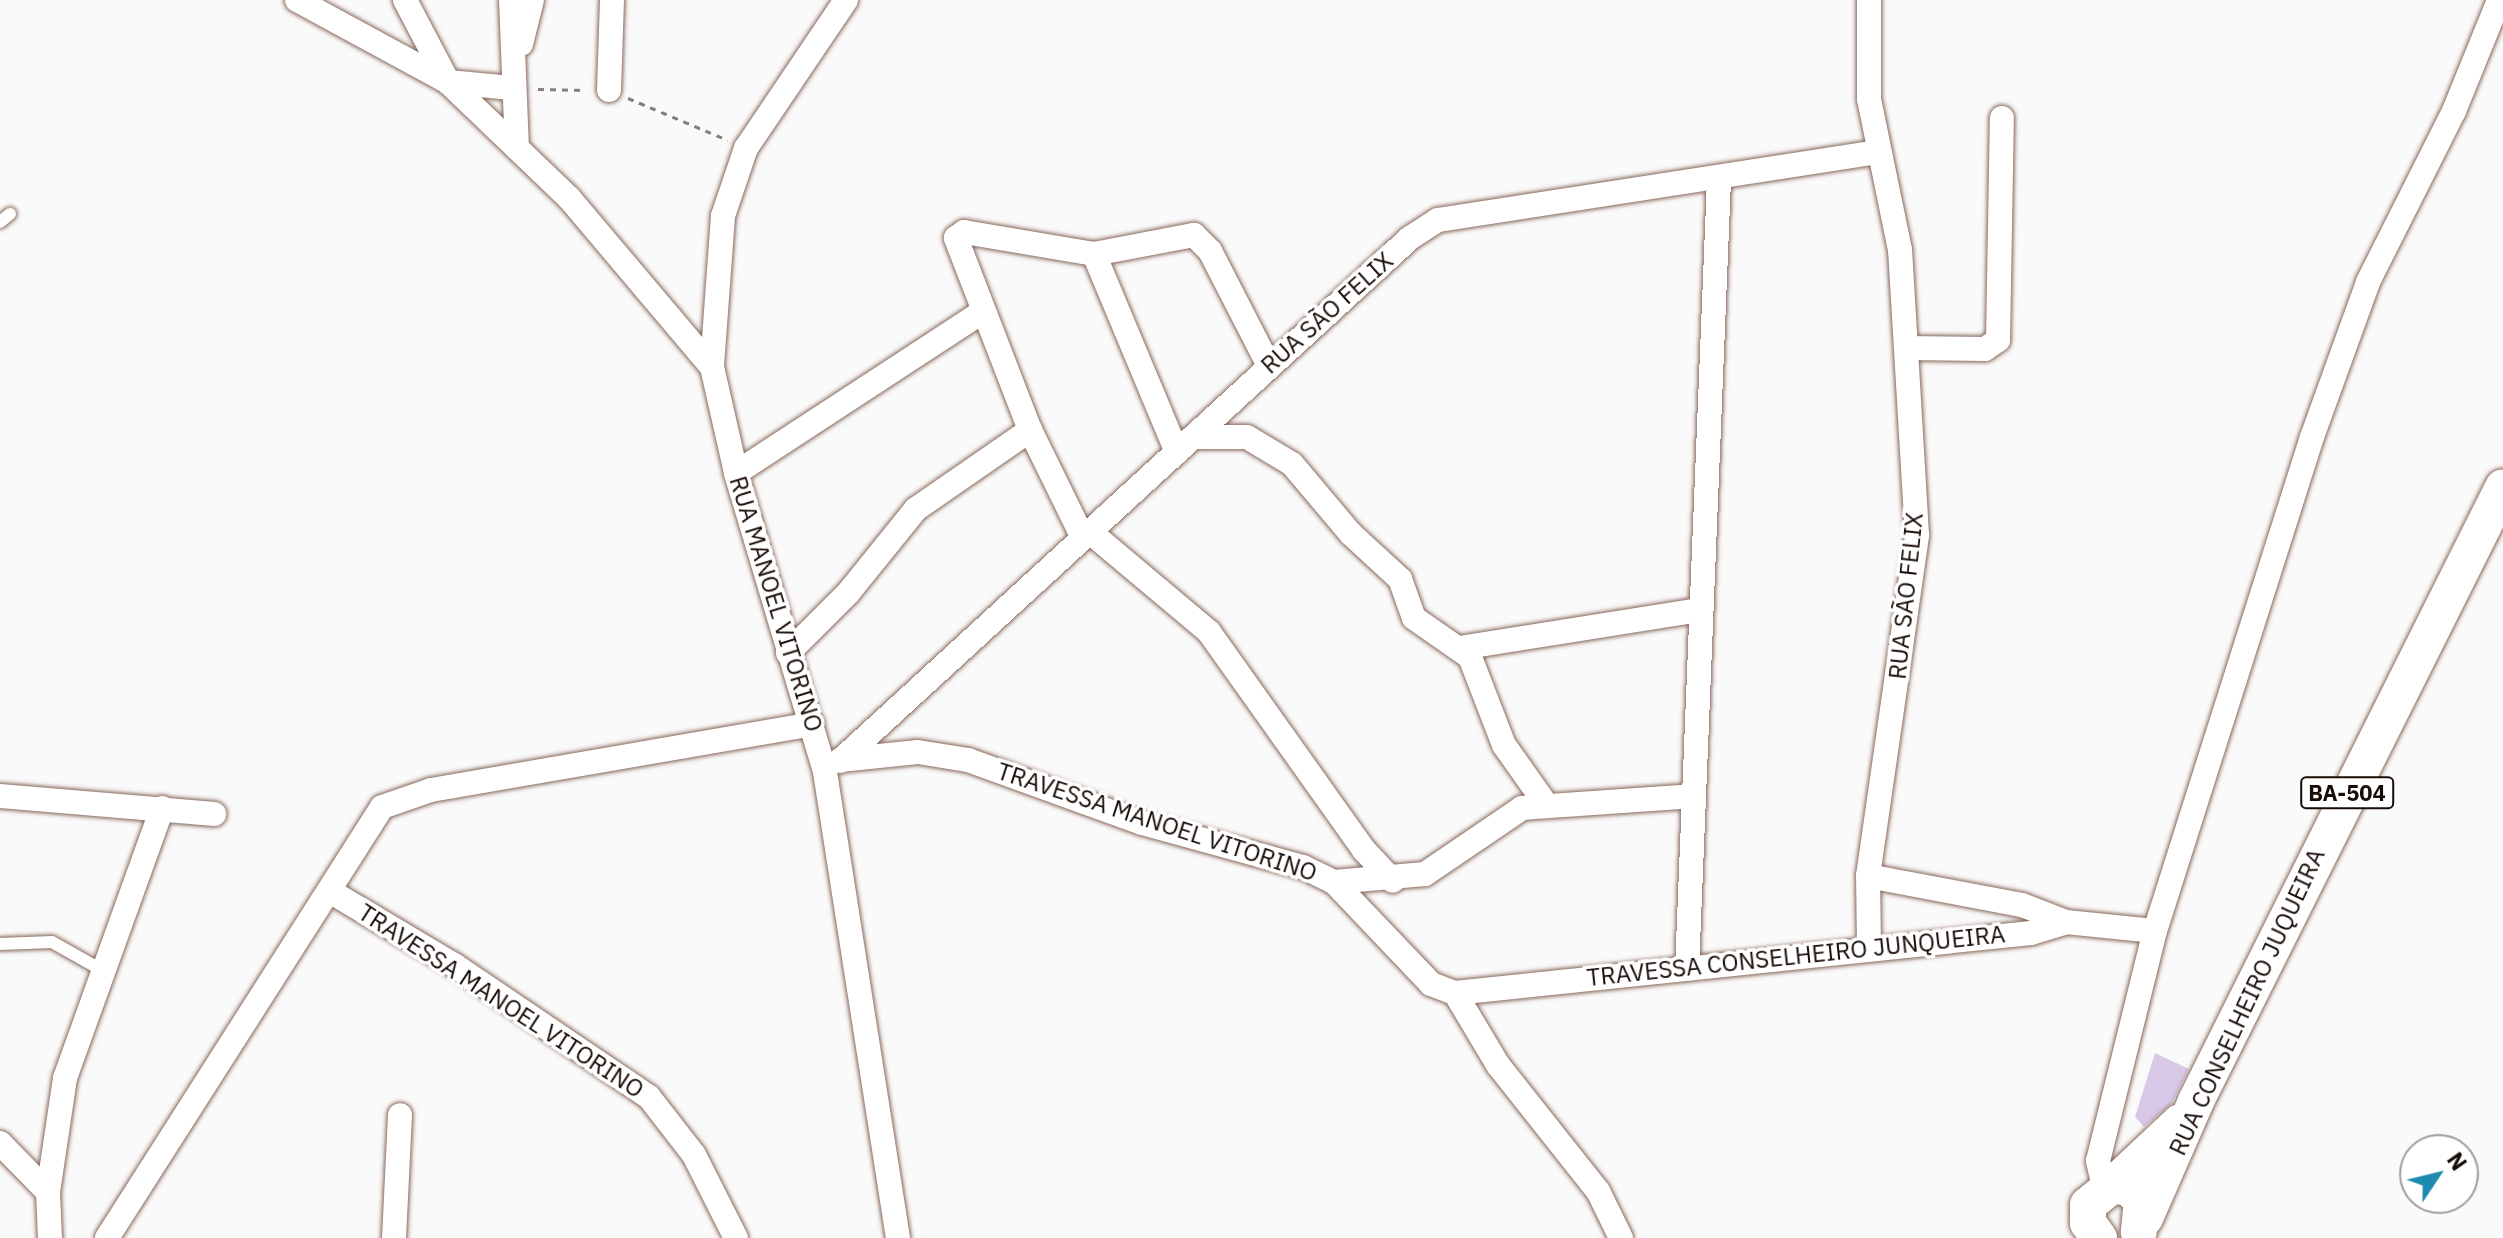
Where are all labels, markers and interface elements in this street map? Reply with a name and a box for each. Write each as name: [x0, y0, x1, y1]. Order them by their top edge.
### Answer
street label: RUA SÃO FELIX: [1255, 246, 1399, 380]
street label: RUA MANOEL VITORINO: [723, 473, 829, 735]
street label: RUA SÃO FELIX: [1883, 511, 1929, 681]
street label: TRAVESSA MANOEL VITORINO: [993, 757, 1321, 887]
road number: BA-504: [2299, 775, 2395, 811]
street label: RUA CONSELHEIRO JUQUEIRA: [2163, 844, 2331, 1160]
street label: TRAVESSA MANOEL VITORINO: [353, 898, 649, 1104]
street label: TRAVESSA CONSELHEIRO JUNQUEIRA: [1585, 920, 2007, 992]
north arrow: [2399, 1134, 2479, 1214]
text: N: [2441, 1146, 2474, 1176]

